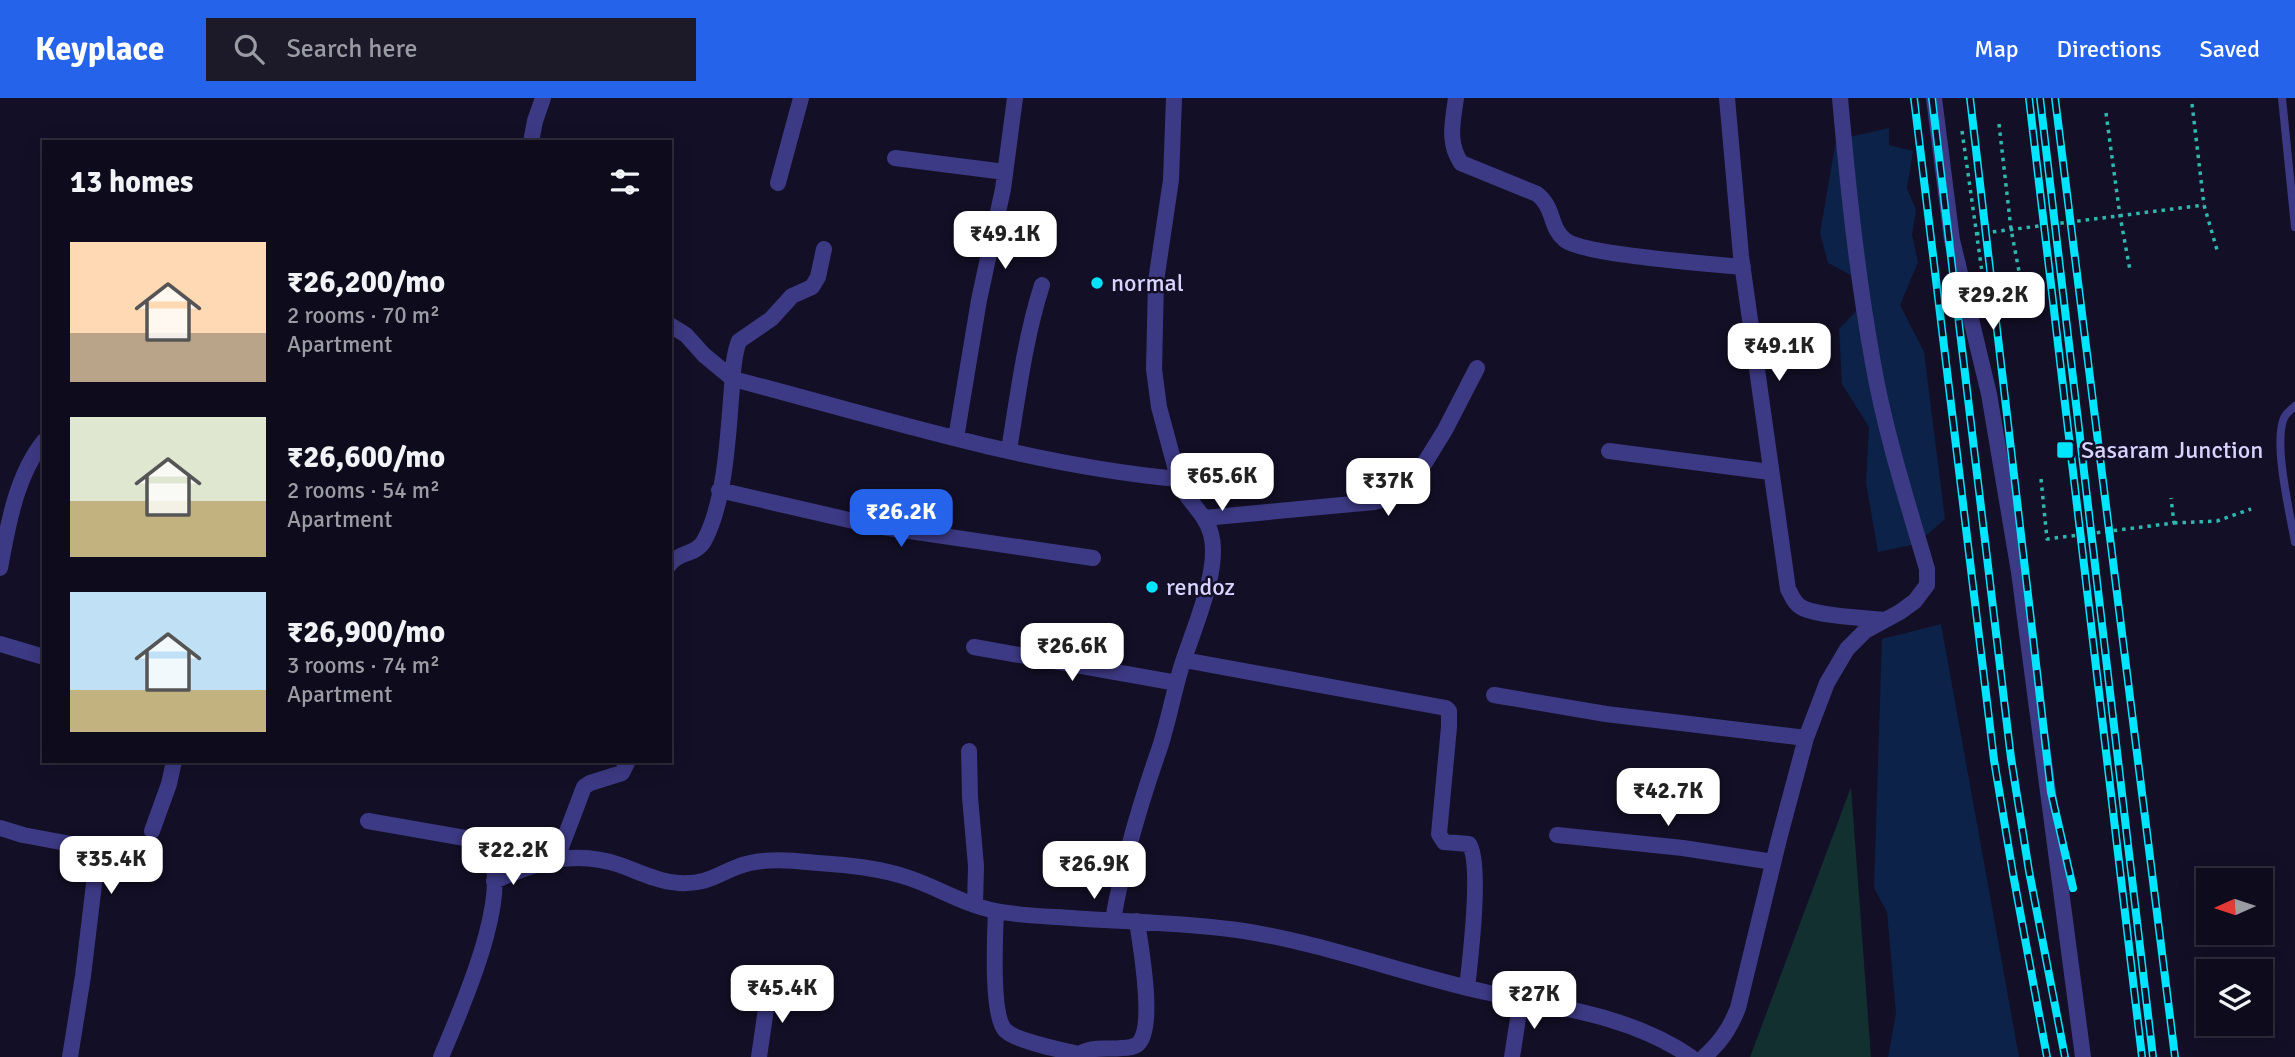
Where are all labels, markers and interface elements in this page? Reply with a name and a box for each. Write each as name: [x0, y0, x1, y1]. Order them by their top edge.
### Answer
search box: [206, 18, 696, 81]
text: Keyplace: [35, 29, 164, 70]
icon: search: [230, 30, 268, 68]
text: Search here: [286, 33, 418, 65]
text: Map: [1974, 34, 2019, 64]
text: Directions: [2057, 34, 2162, 64]
text: Saved: [2200, 34, 2260, 64]
icon: filters: [606, 163, 644, 201]
text: 13 homes: [70, 164, 193, 201]
pin: ₹49.1K: [948, 212, 1062, 271]
text: ₹49.1K: [970, 219, 1040, 248]
text: ₹26,200/mo: [287, 264, 445, 301]
place label: normal: [1111, 268, 1184, 298]
icon: home: [126, 270, 210, 354]
pin: ₹29.2K: [1936, 272, 2050, 332]
marker: normal: [1089, 275, 1105, 291]
text: ₹29.2K: [1958, 280, 2028, 309]
text: 2 rooms · 70 m²: [287, 301, 440, 330]
pin: ₹49.1K: [1722, 324, 1836, 383]
text: Apartment: [287, 330, 392, 359]
text: ₹49.1K: [1744, 331, 1814, 360]
place label: Sasaram Junction: [2081, 435, 2263, 465]
text: ₹26,600/mo: [287, 439, 445, 476]
marker: Sasaram Junction: [2055, 440, 2075, 460]
icon: home: [126, 445, 210, 529]
pin: ₹65.6K: [1165, 454, 1279, 513]
pin: ₹37K: [1347, 458, 1429, 518]
text: ₹65.6K: [1187, 461, 1257, 490]
text: ₹37K: [1362, 466, 1414, 495]
text: 2 rooms · 54 m²: [287, 476, 440, 505]
pin: ₹26.2K: [844, 490, 958, 549]
text: ₹26.2K: [866, 497, 936, 526]
text: Apartment: [287, 505, 392, 534]
place label: rendoz: [1166, 572, 1235, 602]
marker: rendoz: [1144, 579, 1160, 595]
text: ₹26,900/mo: [287, 614, 445, 651]
icon: home: [126, 620, 210, 704]
pin: ₹26.6K: [1015, 624, 1129, 683]
text: ₹26.6K: [1037, 631, 1107, 660]
text: 3 rooms · 74 m²: [287, 651, 440, 680]
text: Apartment: [287, 680, 392, 709]
pin: ₹42.7K: [1611, 768, 1725, 828]
text: ₹42.7K: [1633, 776, 1703, 805]
pin: ₹22.2K: [456, 828, 570, 887]
text: ₹22.2K: [478, 835, 548, 864]
pin: ₹35.4K: [54, 836, 168, 896]
pin: ₹26.9K: [1037, 842, 1151, 901]
text: ₹35.4K: [76, 844, 146, 873]
text: ₹26.9K: [1059, 849, 1129, 878]
north arrow: [2196, 868, 2273, 945]
map controls: [2196, 868, 2273, 1036]
button: layers: [2196, 959, 2273, 1036]
pin: ₹45.4K: [725, 965, 839, 1025]
pin: ₹27K: [1493, 972, 1575, 1031]
text: ₹45.4K: [747, 973, 817, 1002]
text: ₹27K: [1508, 979, 1560, 1008]

